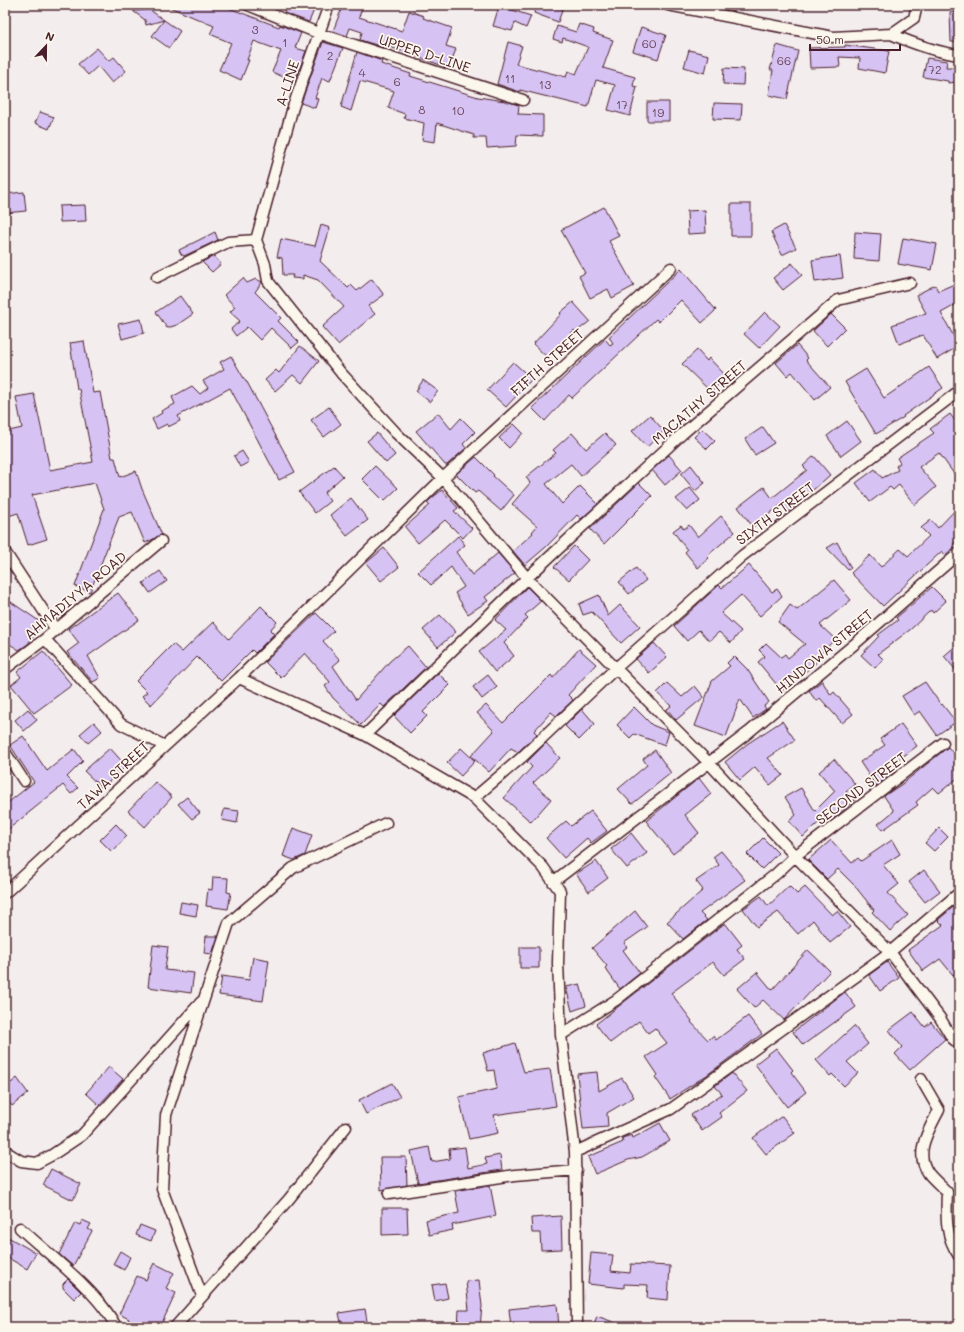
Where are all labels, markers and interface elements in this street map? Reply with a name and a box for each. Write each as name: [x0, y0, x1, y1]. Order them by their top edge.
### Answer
house number: 3: [251, 21, 259, 37]
north arrow: [26, 26, 66, 66]
scale bar: [810, 26, 900, 52]
text: N: [43, 28, 57, 45]
street label: UPPER D-LINE: [377, 29, 473, 77]
text: 50 m: [816, 31, 844, 47]
house number: 1: [282, 34, 288, 50]
house number: 60: [642, 35, 657, 51]
house number: 2: [327, 47, 333, 63]
house number: 66: [777, 52, 791, 68]
street label: A-LINE: [271, 57, 303, 109]
house number: 72: [928, 61, 942, 77]
house number: 4: [358, 64, 366, 80]
house number: 11: [505, 70, 515, 86]
house number: 6: [393, 73, 401, 89]
house number: 13: [539, 76, 551, 92]
house number: 17: [616, 96, 628, 112]
house number: 8: [418, 101, 426, 117]
house number: 10: [452, 102, 465, 118]
house number: 19: [652, 104, 664, 120]
street label: FIFTH STREET: [506, 324, 588, 400]
street label: MACATHY STREET: [648, 355, 751, 448]
street label: SIXTH STREET: [732, 477, 818, 549]
street label: AHMADIYYA ROAD: [20, 547, 130, 643]
street label: HINDOWA STREET: [771, 604, 877, 698]
street label: TAWA STREET: [73, 736, 153, 813]
street label: SECOND STREET: [811, 747, 911, 829]

